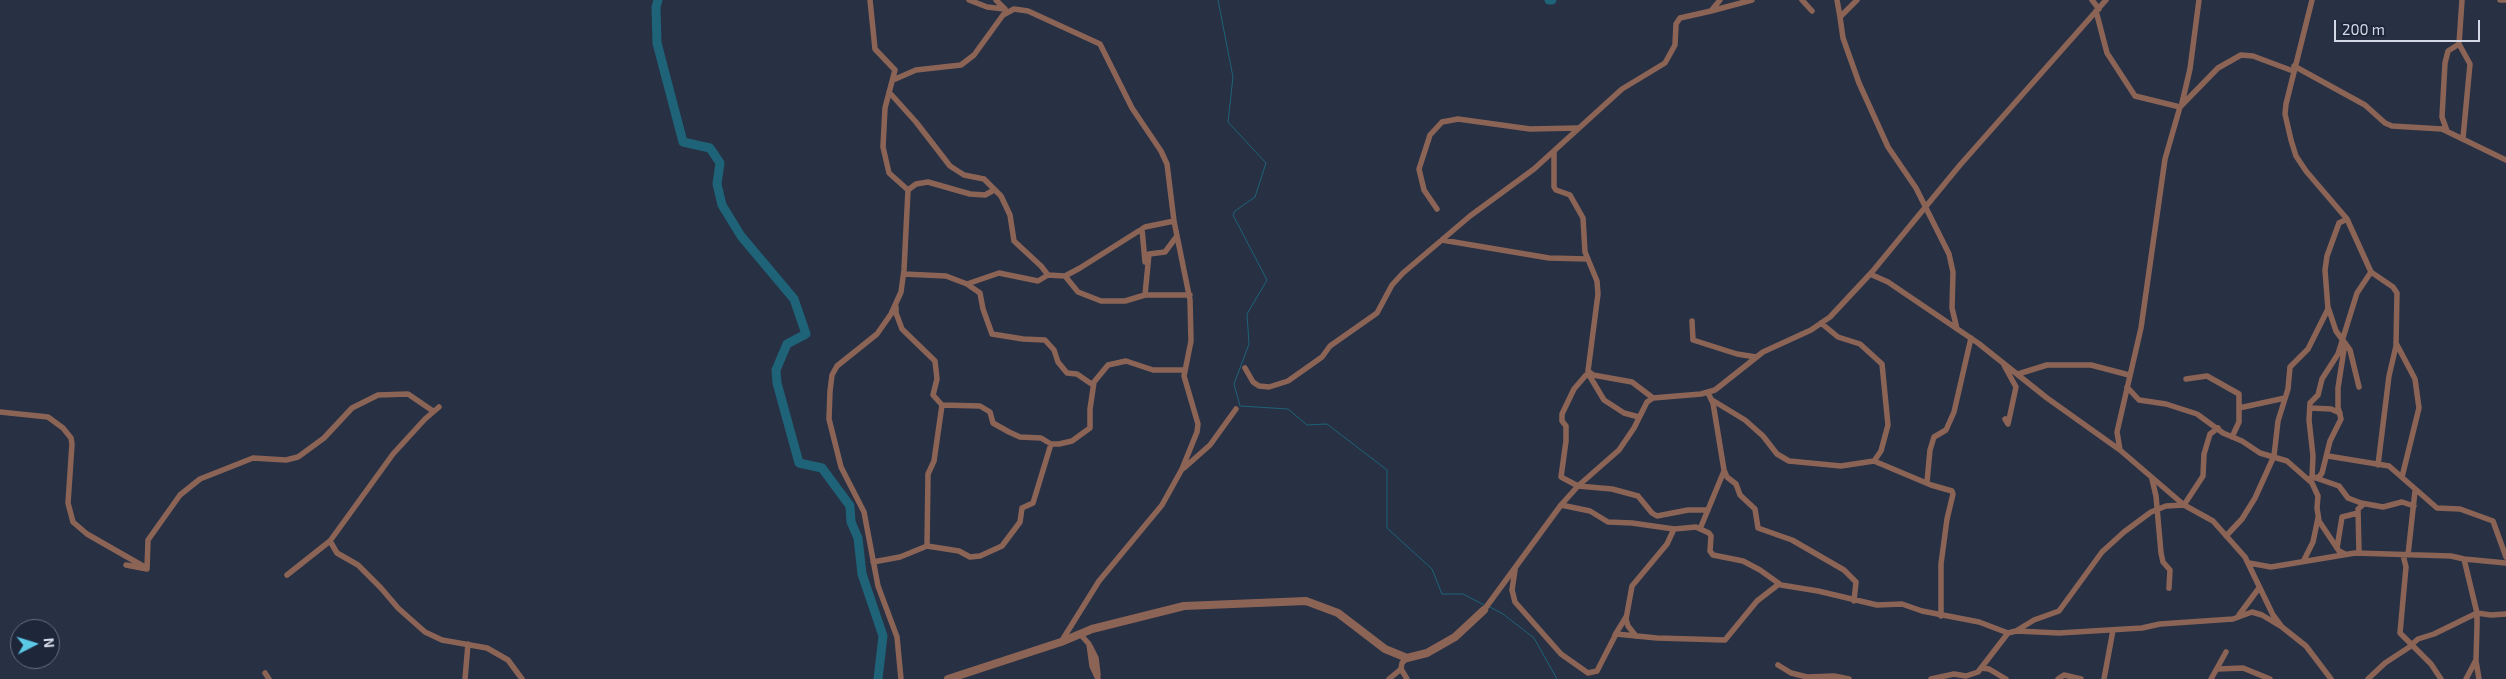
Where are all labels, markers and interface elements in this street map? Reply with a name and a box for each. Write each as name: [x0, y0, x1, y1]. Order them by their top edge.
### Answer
scale bar: [2336, 10, 2482, 42]
text: 200 m: [2342, 20, 2385, 38]
north arrow: [10, 619, 60, 669]
text: N: [41, 637, 58, 649]

